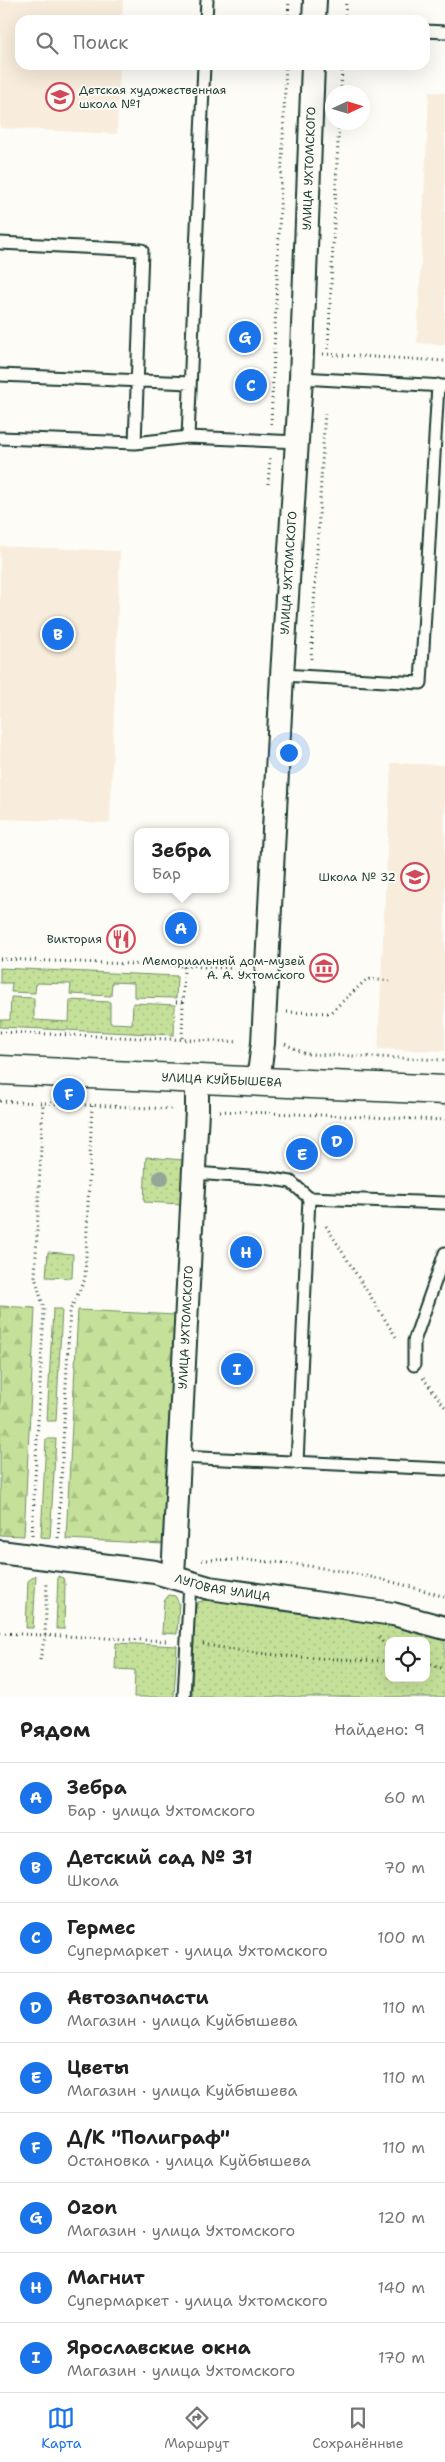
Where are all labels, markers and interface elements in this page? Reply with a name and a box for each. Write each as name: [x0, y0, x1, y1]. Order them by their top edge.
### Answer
search box: [15, 15, 430, 70]
icon: search: [33, 29, 61, 57]
text: Поиск: [73, 30, 128, 55]
school or university icon: Детская художественная школа №1: [45, 82, 75, 112]
place label: Детская художественная школа №1: [79, 82, 226, 112]
north arrow: [325, 85, 370, 130]
street label: УЛИЦА УХТОМСКОГО: [299, 106, 319, 231]
pin: G: [229, 318, 261, 356]
pin: C: [235, 366, 267, 404]
street label: УЛИЦА УХТОМСКОГО: [277, 511, 300, 635]
pin: B: [42, 615, 74, 653]
your location: [276, 740, 302, 766]
popup: [134, 828, 229, 893]
text: Зебра: [152, 838, 211, 863]
school or university icon: Школа № 32: [400, 862, 430, 892]
text: Бар: [152, 863, 181, 884]
place label: Школа № 32: [318, 869, 396, 885]
pin: A: [165, 909, 197, 947]
restaurant icon: Виктория: [106, 924, 136, 954]
place label: Виктория: [47, 931, 102, 947]
place label: Мемориальный дом-музей А. А. Ухтомского: [142, 953, 305, 983]
museum icon: Мемориальный дом-музей А. А. Ухтомского: [309, 953, 339, 983]
street label: УЛИЦА КУЙБЫШЕВА: [161, 1069, 283, 1091]
pin: F: [53, 1075, 85, 1113]
pin: D: [321, 1122, 353, 1160]
pin: E: [286, 1135, 318, 1173]
pin: H: [230, 1233, 262, 1271]
street label: УЛИЦА УХТОМСКОГО: [175, 1265, 197, 1390]
pin: I: [221, 1350, 253, 1388]
street label: ЛУГОВАЯ УЛИЦА: [173, 1570, 272, 1605]
map controls: [385, 1637, 430, 1682]
button: locate: [385, 1637, 430, 1682]
text: Рядом: [20, 1716, 90, 1744]
text: Найдено: 9: [334, 1719, 425, 1740]
text: Зебра: [67, 1775, 127, 1800]
text: A: [30, 1787, 42, 1808]
text: 60 m: [384, 1787, 425, 1808]
text: Бар · улица Ухтомского: [67, 1800, 255, 1821]
text: Детский сад № 31: [67, 1845, 253, 1870]
text: B: [31, 1857, 41, 1878]
text: 70 m: [384, 1857, 425, 1878]
text: Школа: [67, 1870, 119, 1891]
text: Гермес: [67, 1915, 136, 1940]
text: C: [31, 1927, 41, 1948]
text: 100 m: [377, 1927, 425, 1948]
text: Супермаркет · улица Ухтомского: [67, 1940, 328, 1961]
text: Автозапчасти: [67, 1985, 209, 2010]
text: D: [30, 1997, 42, 2018]
text: 110 m: [382, 1997, 425, 2018]
text: Магазин · улица Куйбышева: [67, 2010, 297, 2031]
text: Цветы: [67, 2055, 129, 2080]
text: E: [31, 2067, 41, 2088]
text: 110 m: [382, 2067, 425, 2088]
text: Магазин · улица Куйбышева: [67, 2080, 297, 2101]
text: Д/К "Полиграф": [67, 2125, 230, 2150]
text: F: [31, 2137, 41, 2158]
text: 110 m: [382, 2137, 425, 2158]
text: Остановка · улица Куйбышева: [67, 2150, 311, 2171]
text: Ozon: [67, 2195, 117, 2220]
text: G: [30, 2207, 42, 2228]
text: 120 m: [378, 2207, 425, 2228]
text: Магазин · улица Ухтомского: [67, 2220, 295, 2241]
text: Магнит: [67, 2265, 145, 2290]
text: H: [30, 2277, 42, 2298]
text: 140 m: [378, 2277, 425, 2298]
text: Супермаркет · улица Ухтомского: [67, 2290, 328, 2311]
text: Ярославские окна: [67, 2335, 251, 2360]
text: I: [32, 2347, 40, 2368]
text: 170 m: [378, 2347, 425, 2368]
text: Магазин · улица Ухтомского: [67, 2360, 295, 2381]
tab: Карта: [41, 2404, 81, 2452]
tab: Маршрут: [164, 2404, 229, 2452]
tab: Сохранённые: [312, 2404, 404, 2452]

